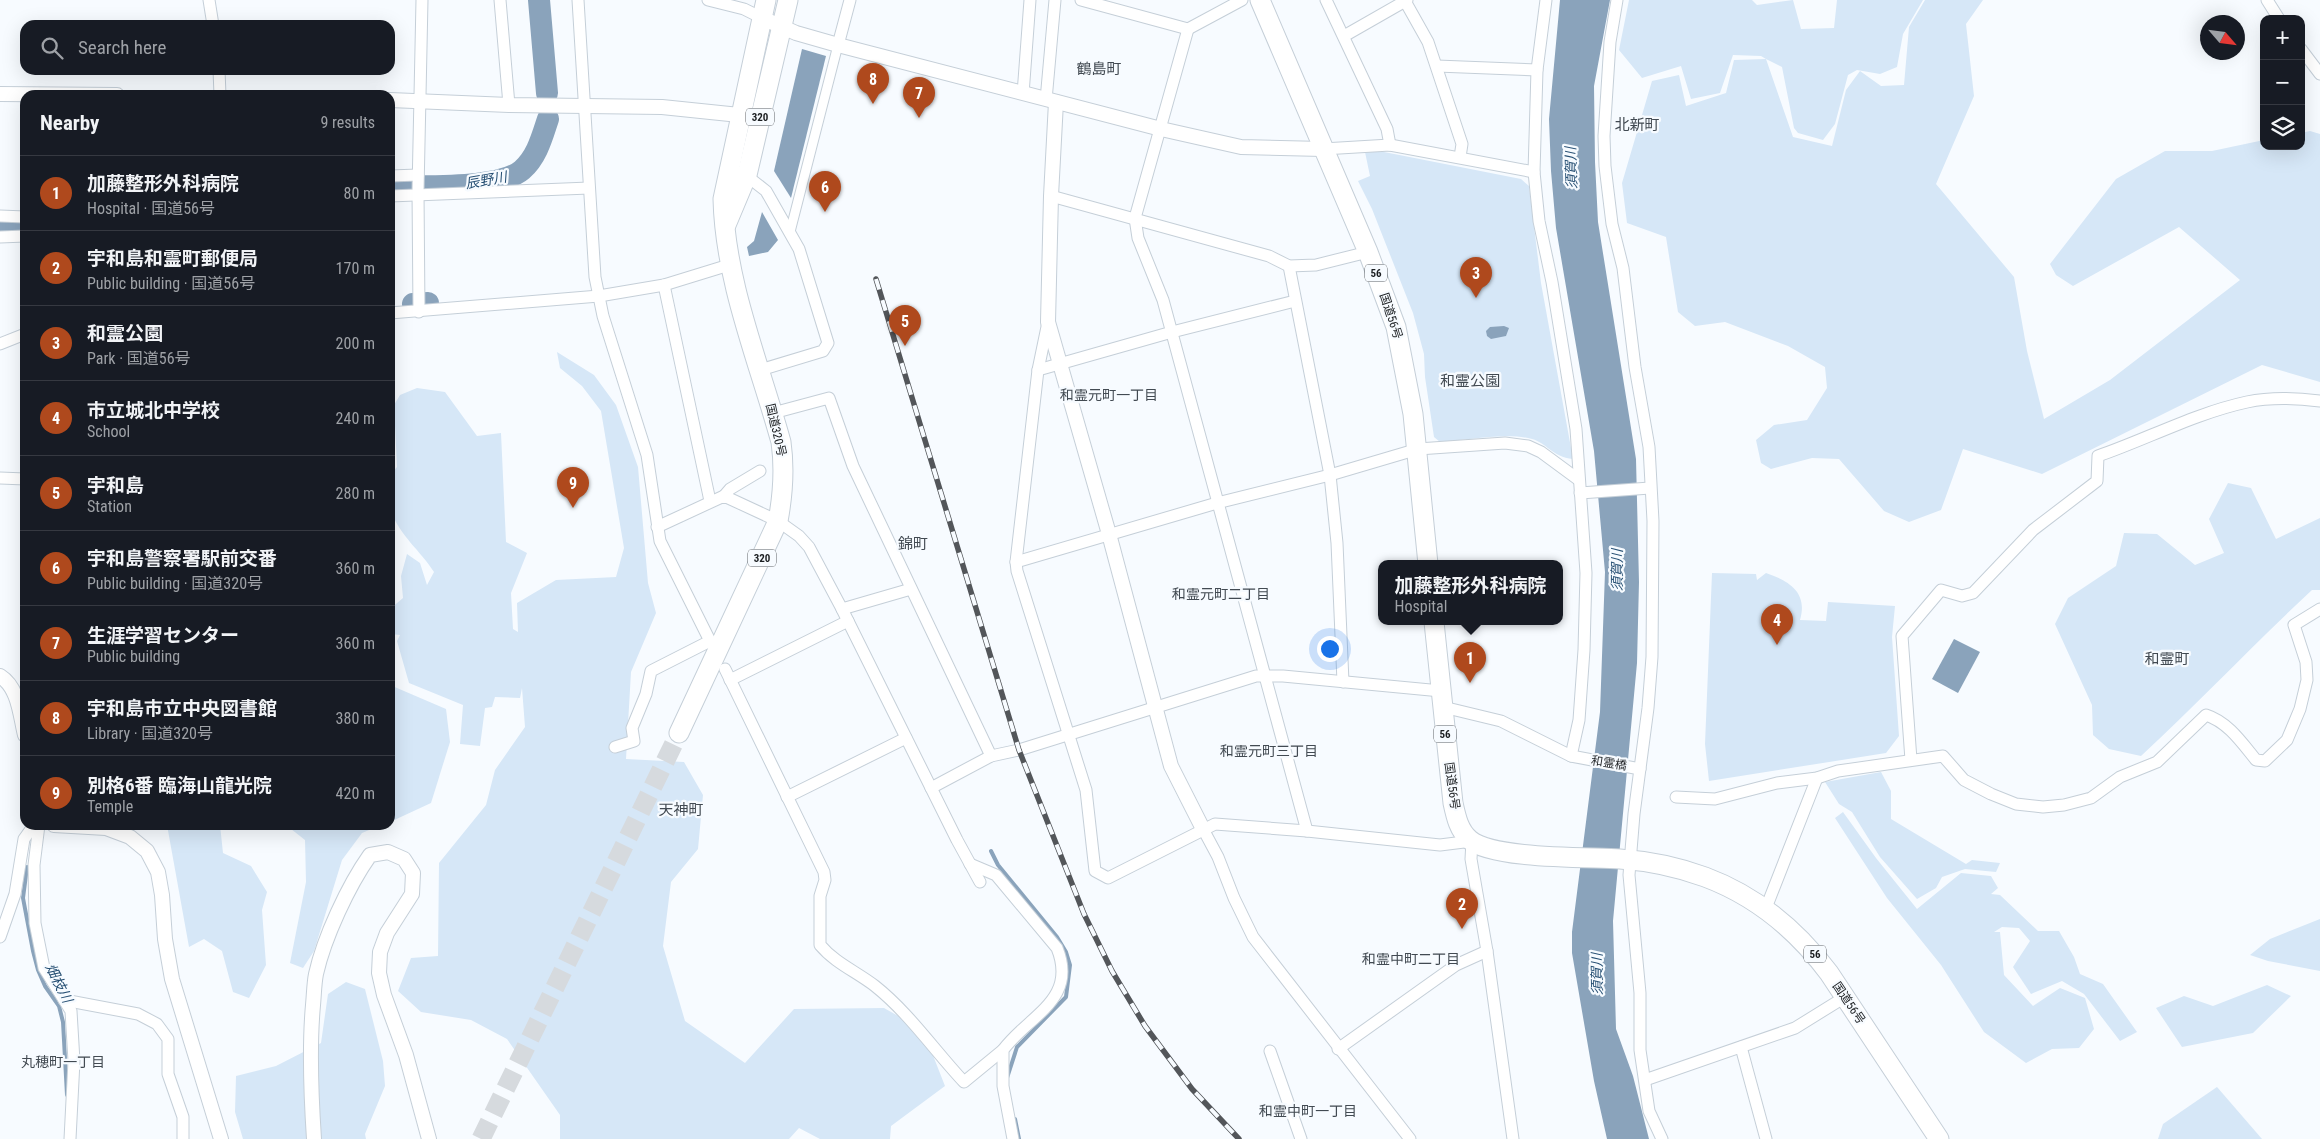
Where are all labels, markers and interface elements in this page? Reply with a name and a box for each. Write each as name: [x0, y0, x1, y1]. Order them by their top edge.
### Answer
north arrow: [2200, 15, 2245, 60]
map controls: [2260, 15, 2305, 150]
button: +: [2260, 15, 2305, 60]
search box: [20, 20, 395, 75]
icon: search: [38, 34, 66, 62]
text: Search here: [78, 36, 166, 59]
district label: 鶴島町: [1076, 60, 1122, 78]
button: −: [2260, 60, 2305, 105]
pin: 8: [857, 63, 889, 104]
pin: 7: [903, 77, 935, 118]
button: layers: [2260, 105, 2305, 150]
road number: 320: [746, 108, 774, 125]
text: Nearby: [40, 111, 99, 135]
text: 9 results: [320, 113, 375, 132]
district label: 北新町: [1614, 116, 1660, 134]
water label: 須賀川: [1562, 145, 1580, 189]
water label: 辰野川: [464, 168, 510, 192]
pin: 6: [809, 171, 841, 212]
text: 加藤整形外科病院: [87, 172, 239, 195]
text: 1: [52, 184, 60, 203]
text: 80 m: [343, 184, 375, 203]
text: Hospital · 国道56号: [87, 199, 215, 218]
text: 宇和島和霊町郵便局: [87, 247, 258, 270]
pin: 3: [1460, 257, 1492, 298]
text: 2: [52, 259, 60, 278]
text: 170 m: [336, 259, 375, 278]
road number: 56: [1365, 264, 1387, 282]
text: Public building · 国道56号: [87, 274, 255, 293]
street label: 国道56号: [1377, 291, 1405, 341]
pin: 5: [889, 305, 921, 346]
text: 和霊公園: [87, 322, 163, 345]
text: 3: [52, 334, 60, 353]
text: 200 m: [336, 334, 375, 353]
text: Park · 国道56号: [87, 349, 191, 368]
district label: 和霊公園: [1440, 372, 1500, 390]
district label: 和霊元町一丁目: [1060, 387, 1158, 403]
text: 市立城北中学校: [87, 399, 220, 422]
street label: 国道320号: [763, 402, 789, 458]
text: 4: [52, 409, 60, 428]
text: 240 m: [336, 409, 375, 428]
text: School: [87, 422, 130, 441]
pin: 9: [557, 467, 589, 508]
text: 宇和島: [87, 474, 144, 497]
text: 5: [52, 484, 60, 503]
text: 280 m: [336, 484, 375, 503]
text: Station: [87, 497, 132, 516]
district label: 錦町: [898, 535, 928, 553]
text: 宇和島警察署駅前交番: [87, 547, 277, 570]
water label: 須賀川: [1609, 547, 1625, 591]
road number: 320: [748, 550, 776, 566]
text: 6: [52, 559, 60, 578]
text: 360 m: [336, 559, 375, 578]
popup: [1378, 560, 1563, 625]
text: Public building · 国道320号: [87, 574, 263, 593]
text: 加藤整形外科病院: [1394, 574, 1547, 597]
district label: 和霊元町二丁目: [1172, 586, 1270, 602]
text: Hospital: [1394, 597, 1447, 616]
pin: 4: [1761, 604, 1793, 645]
text: 生涯学習センター: [87, 624, 239, 647]
text: 7: [52, 634, 60, 653]
text: 360 m: [336, 634, 375, 653]
your location: [1317, 636, 1343, 662]
pin: 1: [1454, 642, 1486, 683]
text: Public building: [87, 647, 180, 666]
district label: 和霊町: [2144, 650, 2190, 668]
text: 宇和島市立中央図書館: [87, 697, 277, 720]
text: 8: [52, 709, 60, 728]
text: 380 m: [336, 709, 375, 728]
text: Library · 国道320号: [87, 724, 213, 743]
road number: 56: [1434, 726, 1456, 742]
district label: 和霊元町三丁目: [1220, 743, 1318, 759]
street label: 和霊橋: [1590, 753, 1628, 773]
street label: 国道56号: [1442, 761, 1462, 811]
text: 別格6番 臨海山龍光院: [87, 774, 272, 797]
text: 9: [52, 784, 60, 803]
text: 420 m: [336, 784, 375, 803]
text: Temple: [87, 797, 133, 816]
district label: 天神町: [658, 801, 704, 819]
pin: 2: [1446, 888, 1478, 929]
road number: 56: [1804, 946, 1826, 962]
district label: 和霊中町二丁目: [1362, 951, 1460, 967]
water label: 須賀川: [1589, 951, 1605, 995]
water label: 畑枝川: [42, 961, 77, 1007]
street label: 国道56号: [1830, 979, 1868, 1027]
district label: 丸穂町一丁目: [21, 1054, 105, 1070]
district label: 和霊中町一丁目: [1259, 1103, 1357, 1119]

